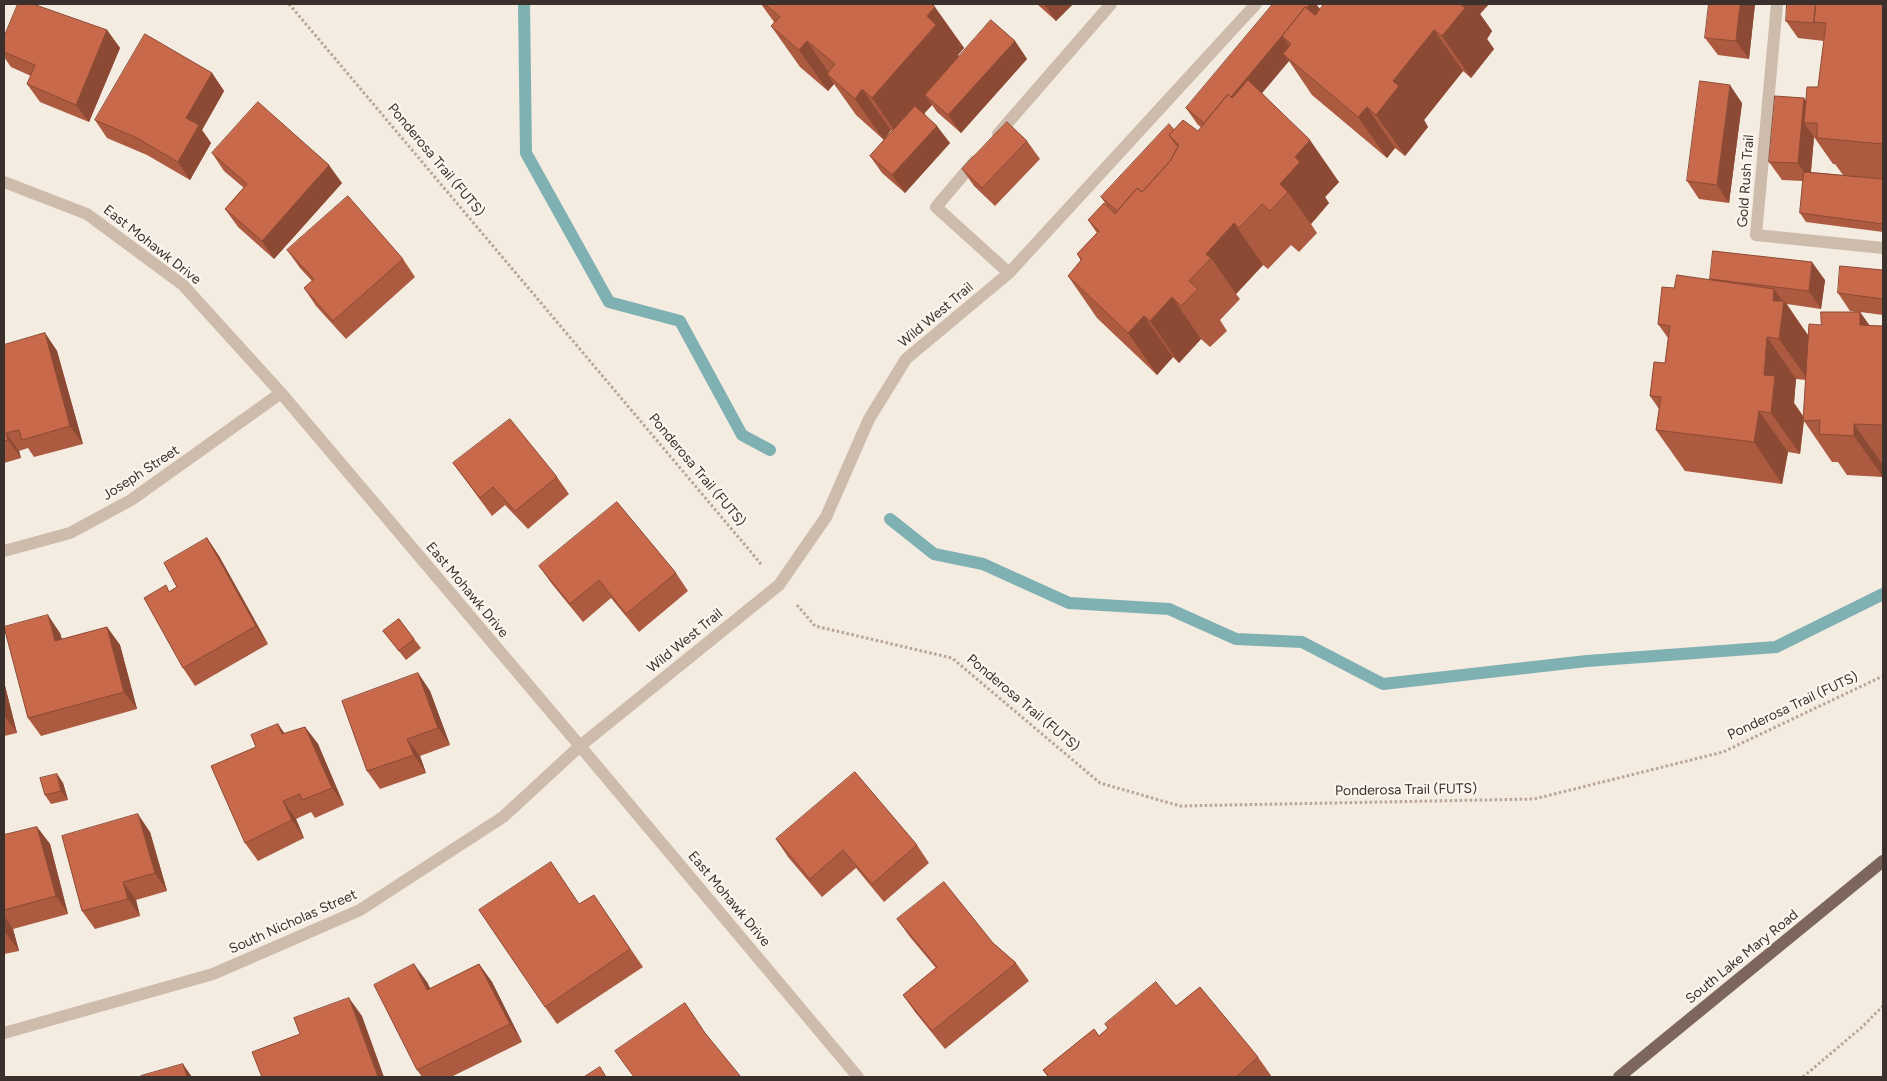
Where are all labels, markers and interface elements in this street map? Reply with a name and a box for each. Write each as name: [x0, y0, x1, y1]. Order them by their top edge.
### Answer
street label: Ponderosa Trail (FUTS): [384, 100, 488, 220]
street label: Gold Rush Trail: [1734, 134, 1758, 228]
street label: East Mohawk Drive: [100, 202, 204, 288]
street label: Wild West Trail: [895, 279, 977, 351]
street label: Ponderosa Trail (FUTS): [645, 410, 749, 530]
street label: Joseph Street: [99, 442, 183, 504]
street label: East Mohawk Drive: [422, 539, 512, 641]
street label: Wild West Trail: [644, 605, 726, 677]
street label: Ponderosa Trail (FUTS): [963, 651, 1083, 755]
street label: Ponderosa Trail (FUTS): [1725, 668, 1861, 744]
street label: Ponderosa Trail (FUTS): [1335, 780, 1477, 800]
street label: East Mohawk Drive: [684, 848, 774, 950]
street label: South Nicholas Street: [227, 886, 359, 958]
street label: South Lake Mary Road: [1682, 906, 1802, 1008]

